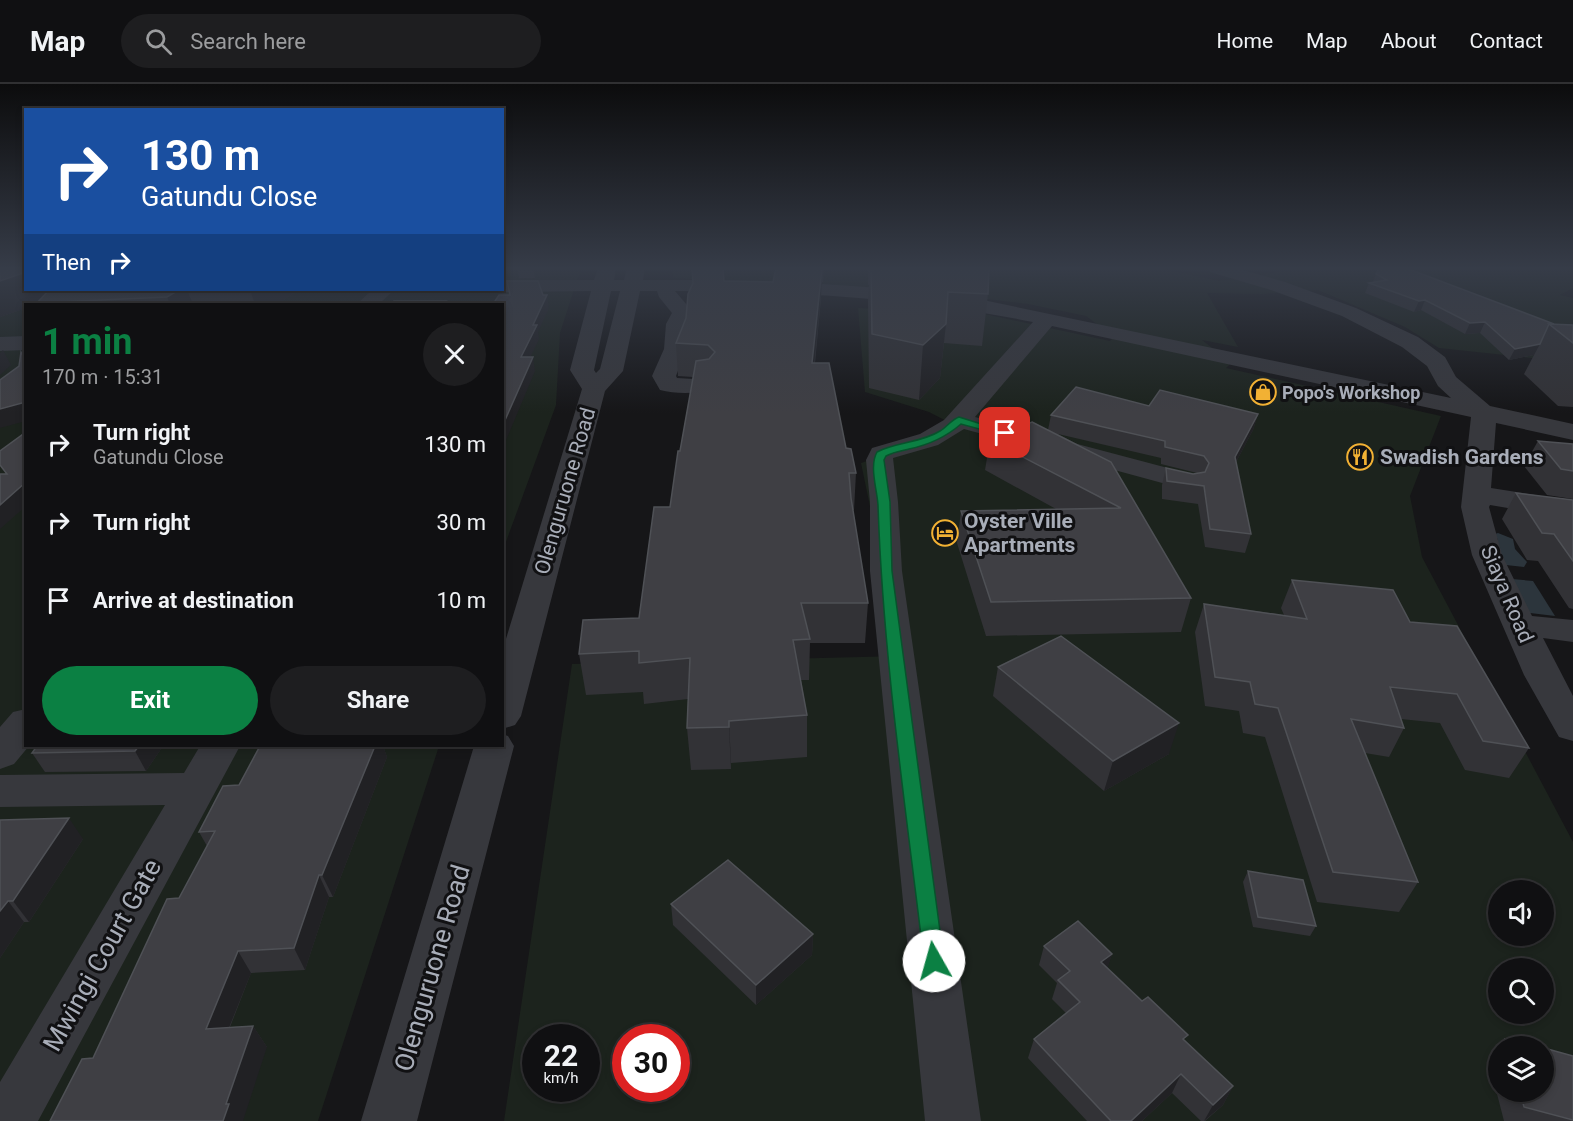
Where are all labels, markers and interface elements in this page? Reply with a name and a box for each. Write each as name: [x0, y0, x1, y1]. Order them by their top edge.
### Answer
search box: [121, 14, 541, 68]
text: Map: [30, 25, 85, 58]
icon: search: [142, 25, 175, 58]
text: Search here: [190, 29, 306, 54]
text: Home: [1217, 29, 1273, 53]
text: Map: [1306, 29, 1348, 53]
text: About: [1381, 29, 1437, 53]
text: Contact: [1470, 29, 1543, 53]
text: 130 m: [141, 131, 260, 180]
icon: right: [42, 132, 120, 210]
text: Gatundu Close: [141, 181, 317, 213]
icon: right: [103, 246, 136, 279]
text: Then: [42, 250, 91, 275]
text: 1 min: [42, 321, 133, 363]
button: close: [423, 323, 486, 386]
text: 170 m · 15:31: [42, 365, 163, 389]
shop icon: Popo's Workshop: [1248, 377, 1278, 407]
place label: Popo's Workshop: [1282, 382, 1420, 403]
street label: Olenguruone Road: [530, 405, 600, 577]
pin: [979, 407, 1030, 458]
icon: arrive: [988, 416, 1021, 449]
text: Turn right: [93, 420, 190, 445]
icon: right: [42, 428, 75, 461]
text: 130 m: [424, 432, 486, 457]
restaurant icon: Swadish Gardens: [1345, 442, 1375, 472]
text: Gatundu Close: [93, 445, 224, 469]
place label: Swadish Gardens: [1380, 445, 1544, 469]
icon: right: [42, 506, 75, 539]
place label: Oyster Ville Apartments: [964, 509, 1076, 557]
text: Turn right: [93, 510, 190, 535]
text: 30 m: [437, 510, 486, 535]
hotel icon: Oyster Ville Apartments: [930, 518, 960, 548]
street label: Siaya Road: [1476, 542, 1538, 646]
icon: arrive: [42, 584, 75, 617]
text: Arrive at destination: [93, 588, 294, 613]
text: 10 m: [437, 588, 486, 613]
button: Exit: [42, 666, 258, 735]
button: Share: [270, 666, 486, 735]
street label: Mwingi Court Gate: [37, 854, 167, 1056]
street label: Olenguruone Road: [388, 861, 476, 1075]
map controls: [1488, 880, 1554, 1102]
button: sound: [1488, 880, 1554, 946]
position arrow: [902, 929, 966, 993]
button: search: [1488, 958, 1554, 1024]
speed limit sign: 30: [612, 1024, 690, 1102]
button: layers: [1488, 1036, 1554, 1102]
text: 22: [544, 1038, 578, 1073]
text: km/h: [543, 1069, 579, 1087]

